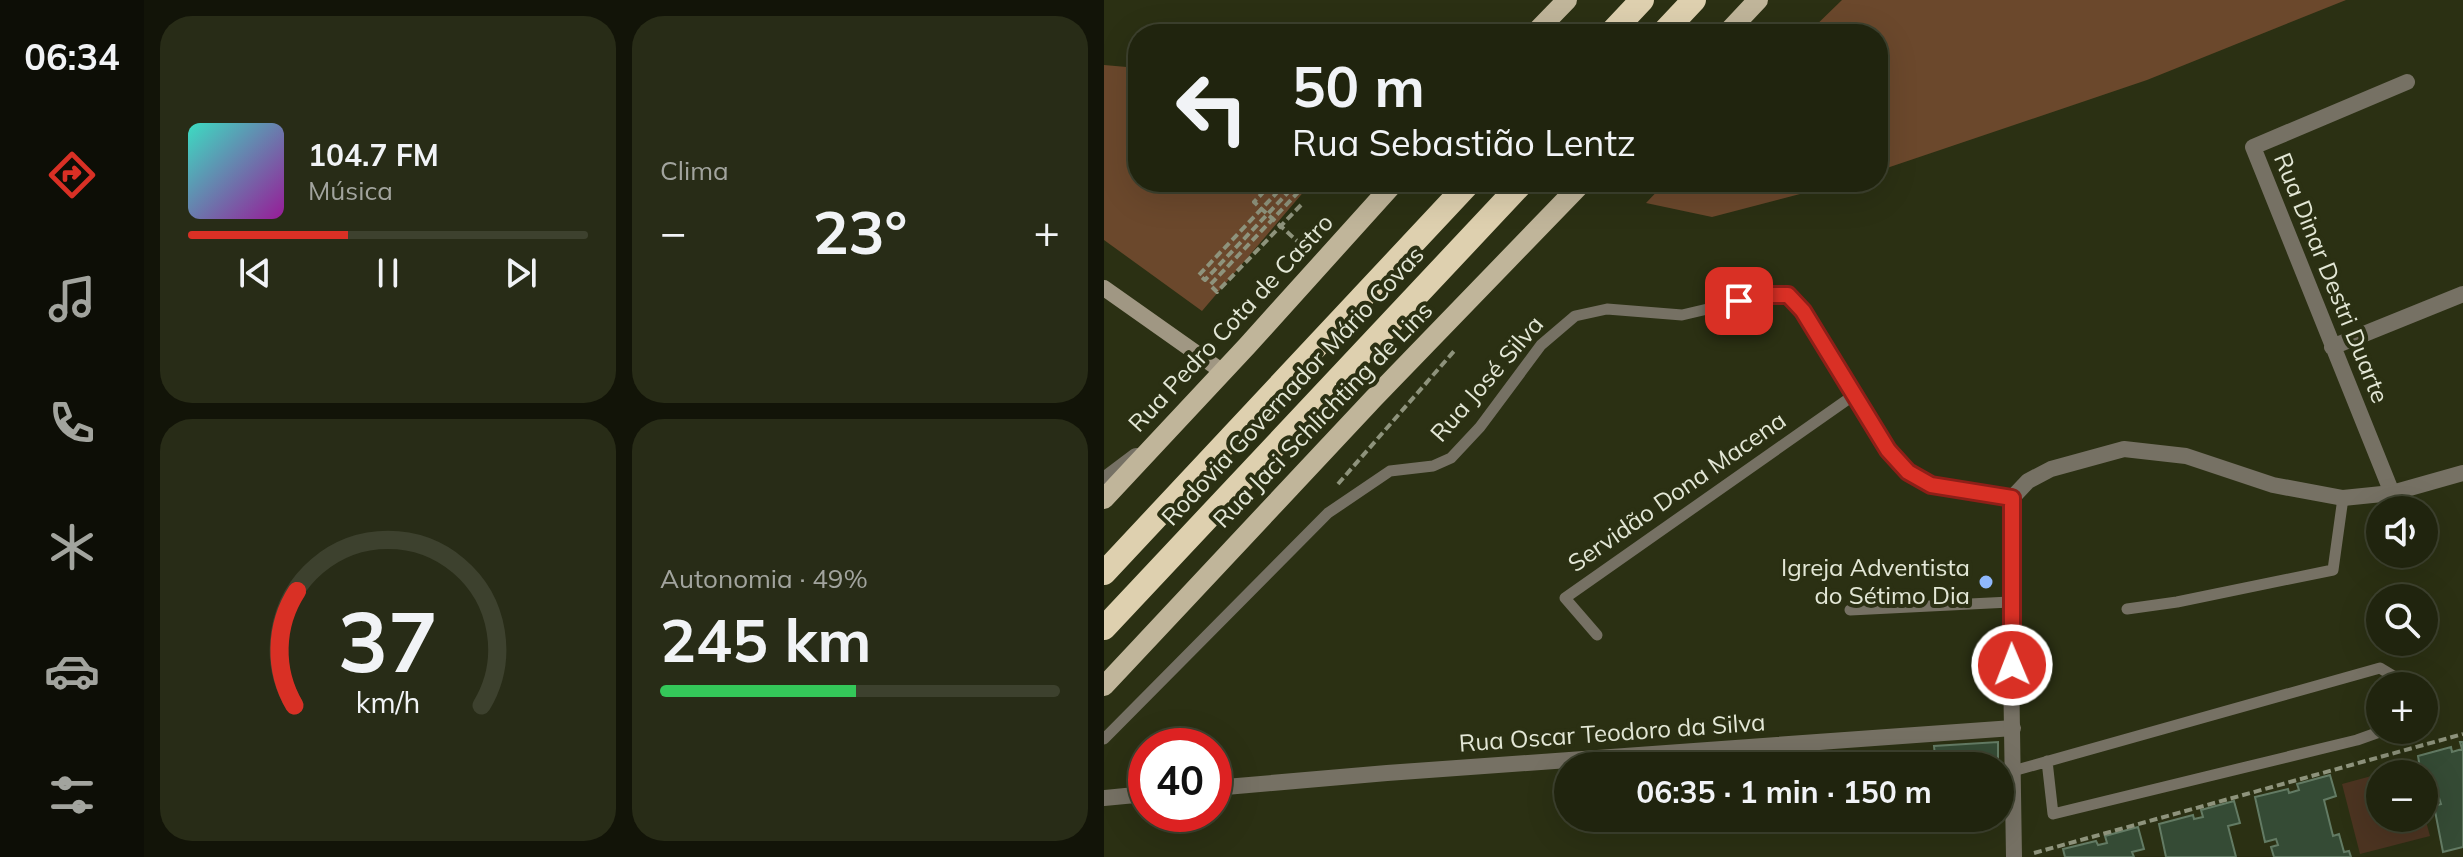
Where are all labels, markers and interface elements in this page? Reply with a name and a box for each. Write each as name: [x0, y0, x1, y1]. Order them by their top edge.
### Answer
text: 06:34: [24, 34, 120, 79]
text: 50 m: [1292, 51, 1425, 121]
icon: left: [1160, 56, 1264, 160]
text: Rua Sebastião Lentz: [1292, 120, 1636, 165]
text: 104.7 FM: [308, 136, 439, 174]
icon: directions: [44, 147, 100, 203]
street label: Rua Dinar Destri Duarte: [2268, 148, 2396, 407]
text: Clima: [660, 154, 729, 187]
text: Música: [308, 174, 393, 207]
text: 23°: [813, 194, 907, 269]
text: −: [660, 204, 686, 259]
text: +: [1034, 204, 1060, 259]
street label: Rua Pedro Cota de Castro: [1121, 207, 1339, 438]
street label: Rodovia Governador Mário Covas: [1155, 239, 1430, 531]
icon: previous: [233, 251, 277, 295]
icon: pause: [366, 251, 410, 295]
icon: next: [499, 251, 543, 295]
pin: [1705, 267, 1773, 335]
icon: music: [44, 271, 100, 327]
icon: arrive: [1717, 279, 1761, 323]
street label: Rua Jaci Schlichting de Lins: [1206, 295, 1438, 534]
street label: Rua José Silva: [1423, 309, 1549, 448]
icon: phone: [44, 395, 100, 451]
street label: Servidão Dona Macena: [1562, 405, 1791, 578]
map controls: [2366, 496, 2438, 832]
button: sound: [2366, 496, 2438, 568]
icon: climate: [44, 519, 100, 575]
place label: Igreja Adventista do Sétimo Dia: [1781, 552, 1970, 610]
text: Autonomia · 49%: [660, 562, 868, 595]
marker: Igreja Adventista do Sétimo Dia: [1977, 573, 1995, 591]
button: search: [2366, 584, 2438, 656]
text: 37: [338, 587, 438, 692]
text: 245 km: [660, 602, 872, 677]
position arrow: [1970, 623, 2054, 707]
icon: car: [44, 643, 100, 699]
button: +: [2366, 672, 2438, 744]
text: km/h: [356, 684, 420, 720]
street label: Rua Oscar Teodoro da Silva: [1458, 706, 1766, 758]
speed limit sign: 40: [1128, 728, 1232, 832]
button: −: [2366, 760, 2438, 832]
icon: filters: [44, 767, 100, 823]
text: 06:35 · 1 min · 150 m: [1636, 773, 1932, 811]

